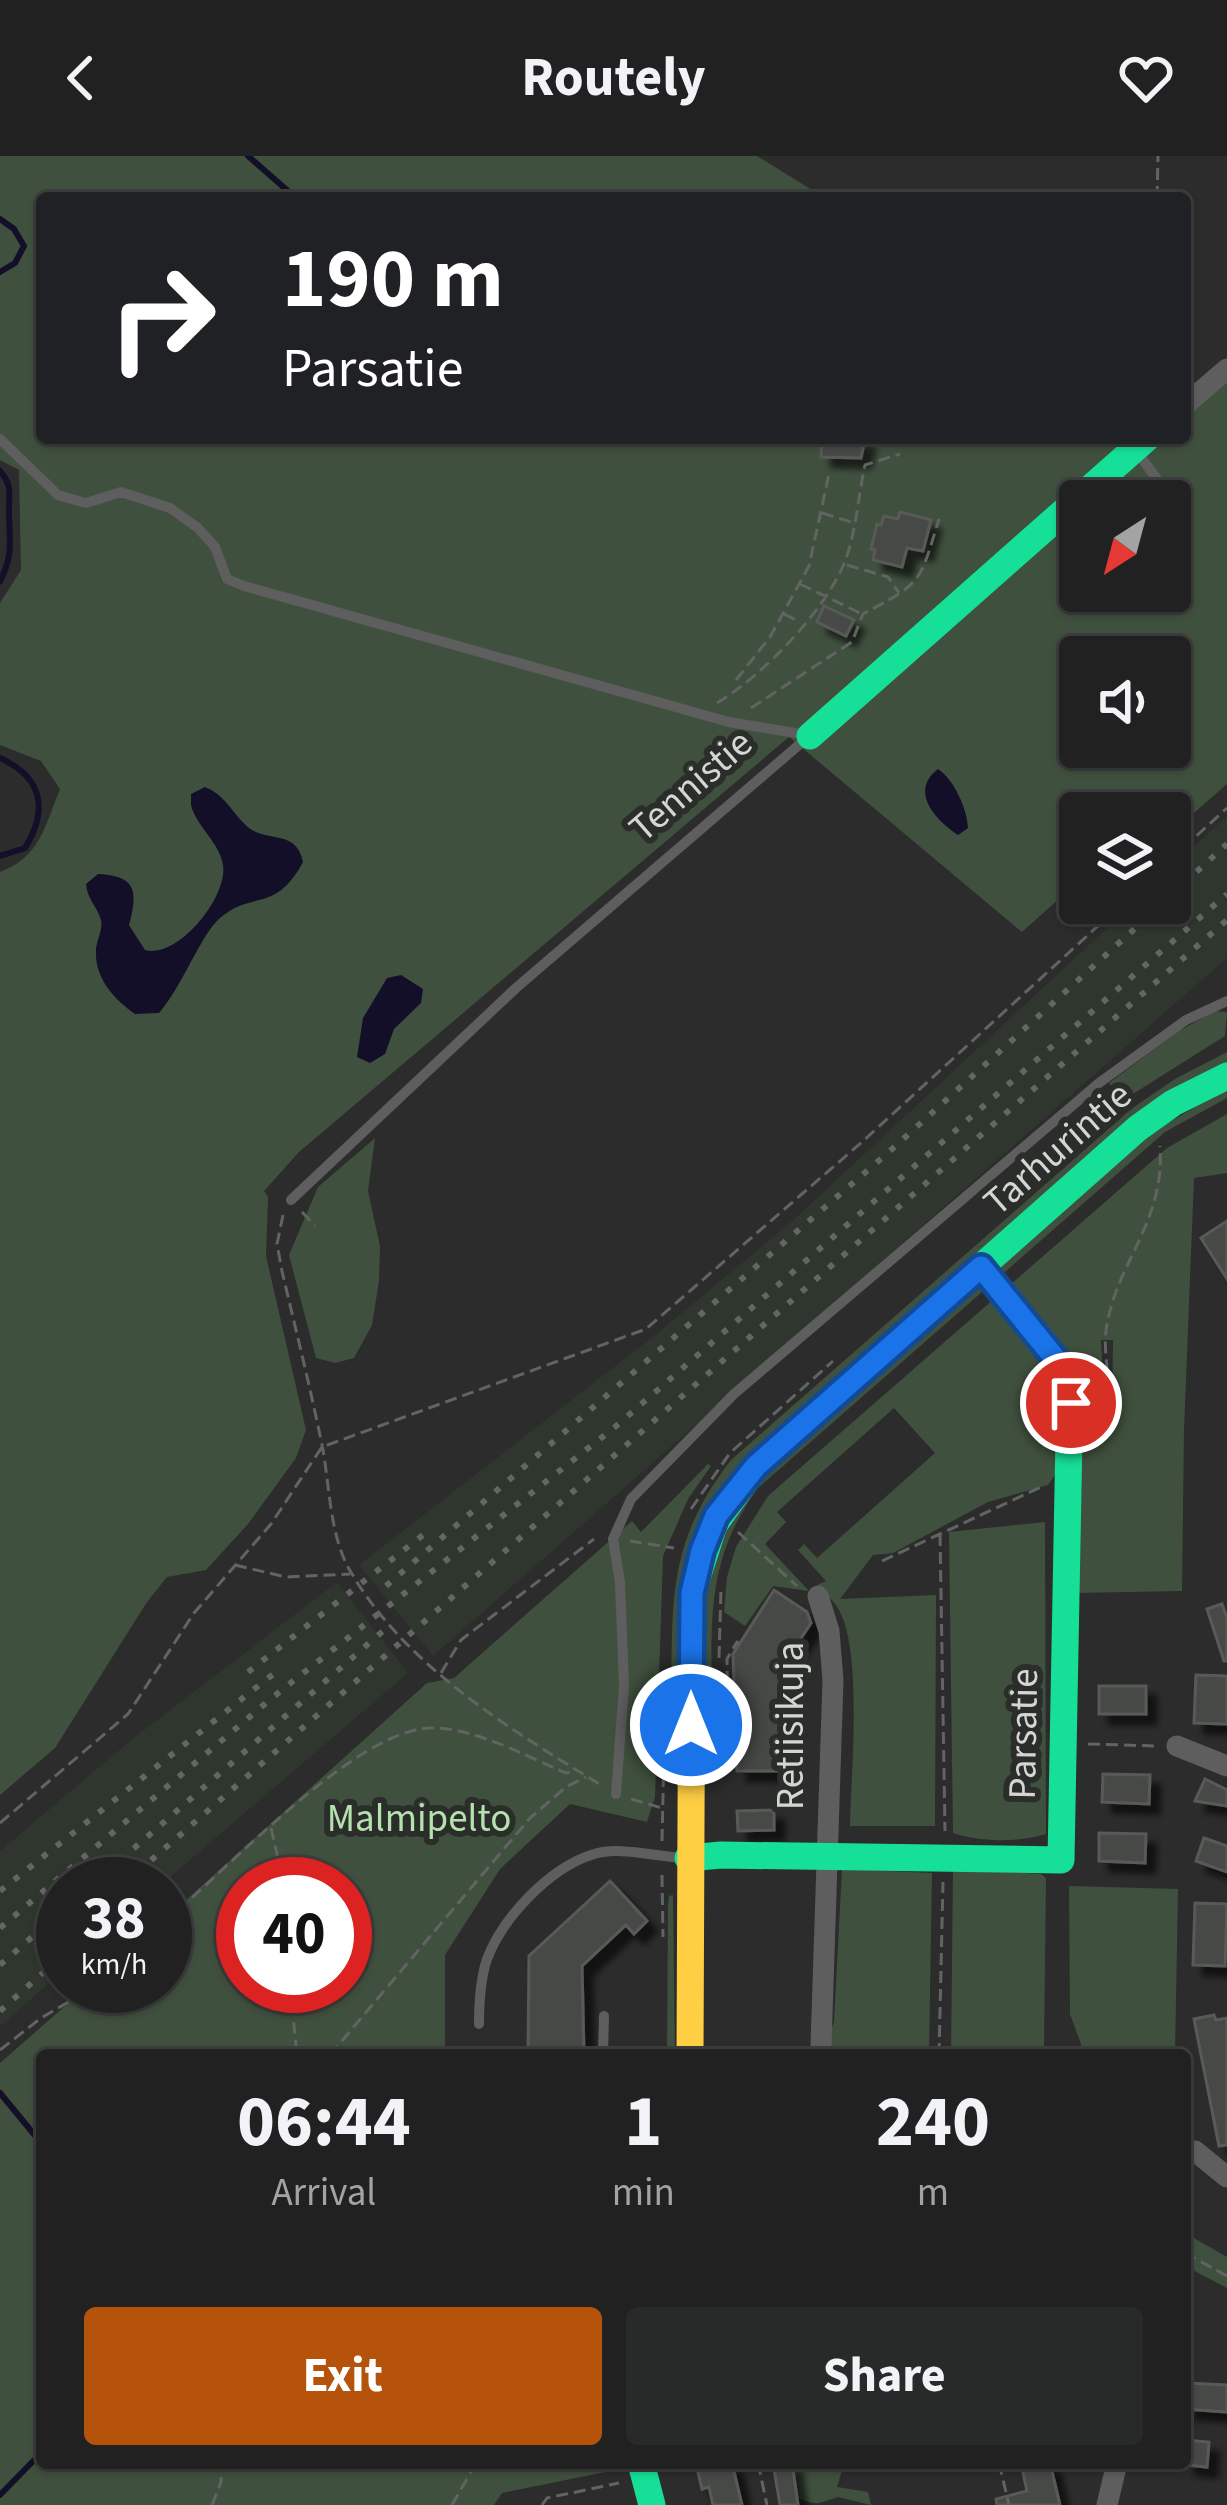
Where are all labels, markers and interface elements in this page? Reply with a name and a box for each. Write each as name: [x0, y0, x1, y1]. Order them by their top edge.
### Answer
text: Routely: [521, 40, 706, 117]
icon: back: [48, 45, 114, 111]
icon: heart: [1113, 45, 1179, 111]
text: 190 m: [282, 220, 504, 340]
icon: right: [84, 240, 240, 396]
text: Parsatie: [282, 331, 463, 408]
north arrow: [1059, 480, 1191, 612]
map controls: [1059, 480, 1191, 924]
button: sound: [1059, 636, 1191, 768]
street label: Tennistie: [617, 716, 765, 856]
button: layers: [1059, 792, 1191, 924]
street label: Tarhurintie: [972, 1069, 1144, 1229]
pin: [1020, 1352, 1122, 1454]
icon: arrive: [1038, 1370, 1104, 1436]
street label: Retiisikuja: [763, 1642, 819, 1810]
position arrow: [628, 1662, 754, 1788]
street label: Parsatie: [995, 1668, 1053, 1800]
park label: Malmipelto: [327, 1791, 511, 1847]
speed limit sign: 40: [216, 1857, 372, 2013]
text: 38: [82, 1877, 146, 1962]
text: km/h: [81, 1943, 147, 1986]
text: 06:44: [237, 2071, 411, 2174]
text: 1: [624, 2071, 662, 2174]
text: 240: [876, 2071, 990, 2174]
text: Arrival: [271, 2165, 376, 2221]
text: min: [612, 2165, 675, 2221]
text: m: [917, 2165, 949, 2221]
button: Exit: [84, 2307, 602, 2445]
button: Share: [626, 2307, 1143, 2445]

